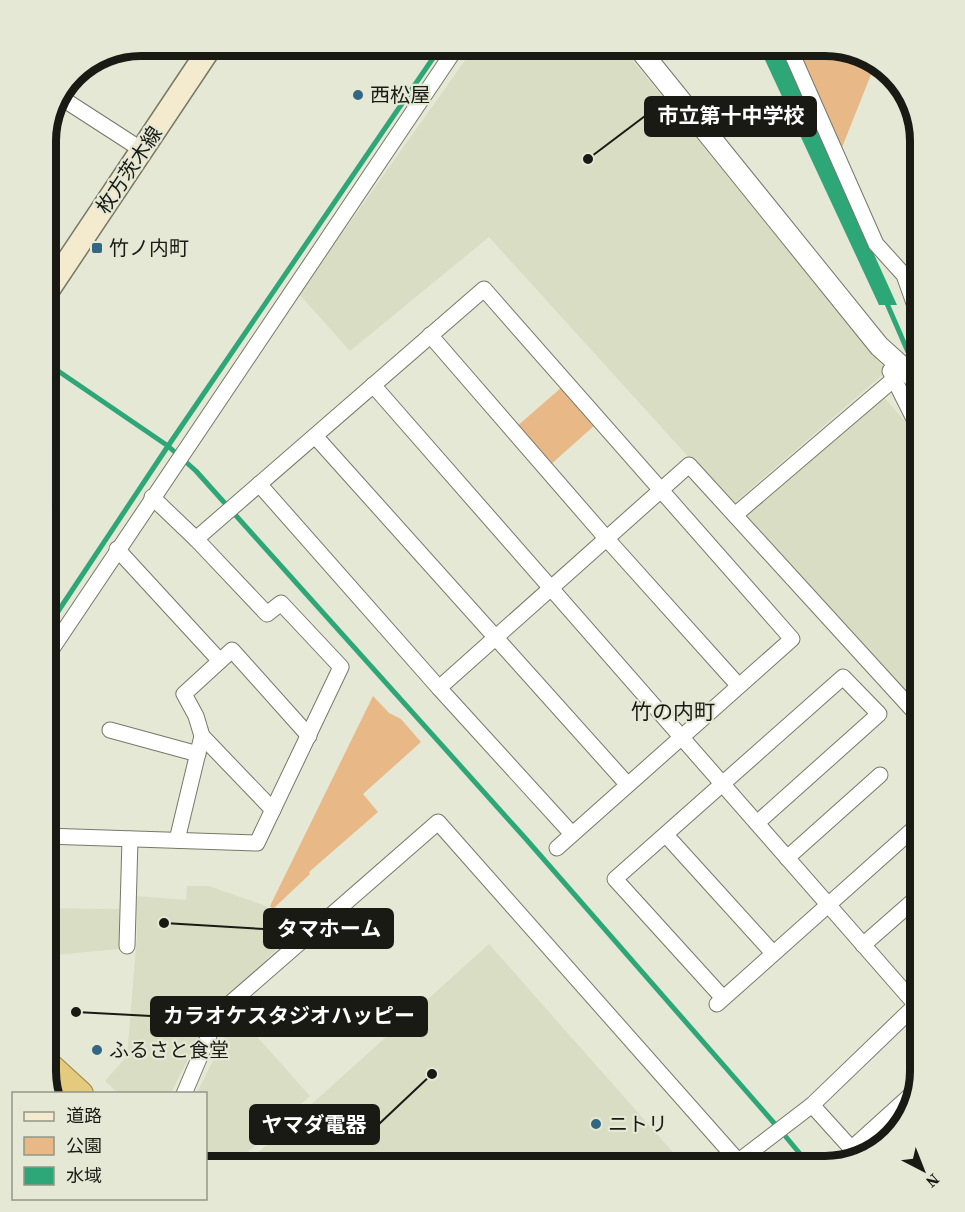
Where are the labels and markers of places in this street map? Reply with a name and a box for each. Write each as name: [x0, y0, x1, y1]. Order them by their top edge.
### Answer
place label: 西松屋: [370, 81, 430, 109]
marker: 西松屋: [351, 88, 365, 102]
callout: 市立第十中学校: [645, 97, 816, 136]
place label: 竹ノ内町: [109, 234, 189, 262]
marker: 竹ノ内町: [90, 241, 104, 255]
callout: タマホーム: [264, 909, 393, 948]
callout: カラオケスタジオハッピー: [151, 997, 427, 1036]
place label: ふるさと食堂: [109, 1036, 229, 1064]
marker: ふるさと食堂: [90, 1043, 104, 1057]
callout: ヤマダ電器: [250, 1105, 379, 1144]
place label: ニトリ: [608, 1110, 668, 1138]
marker: ニトリ: [589, 1117, 603, 1131]

